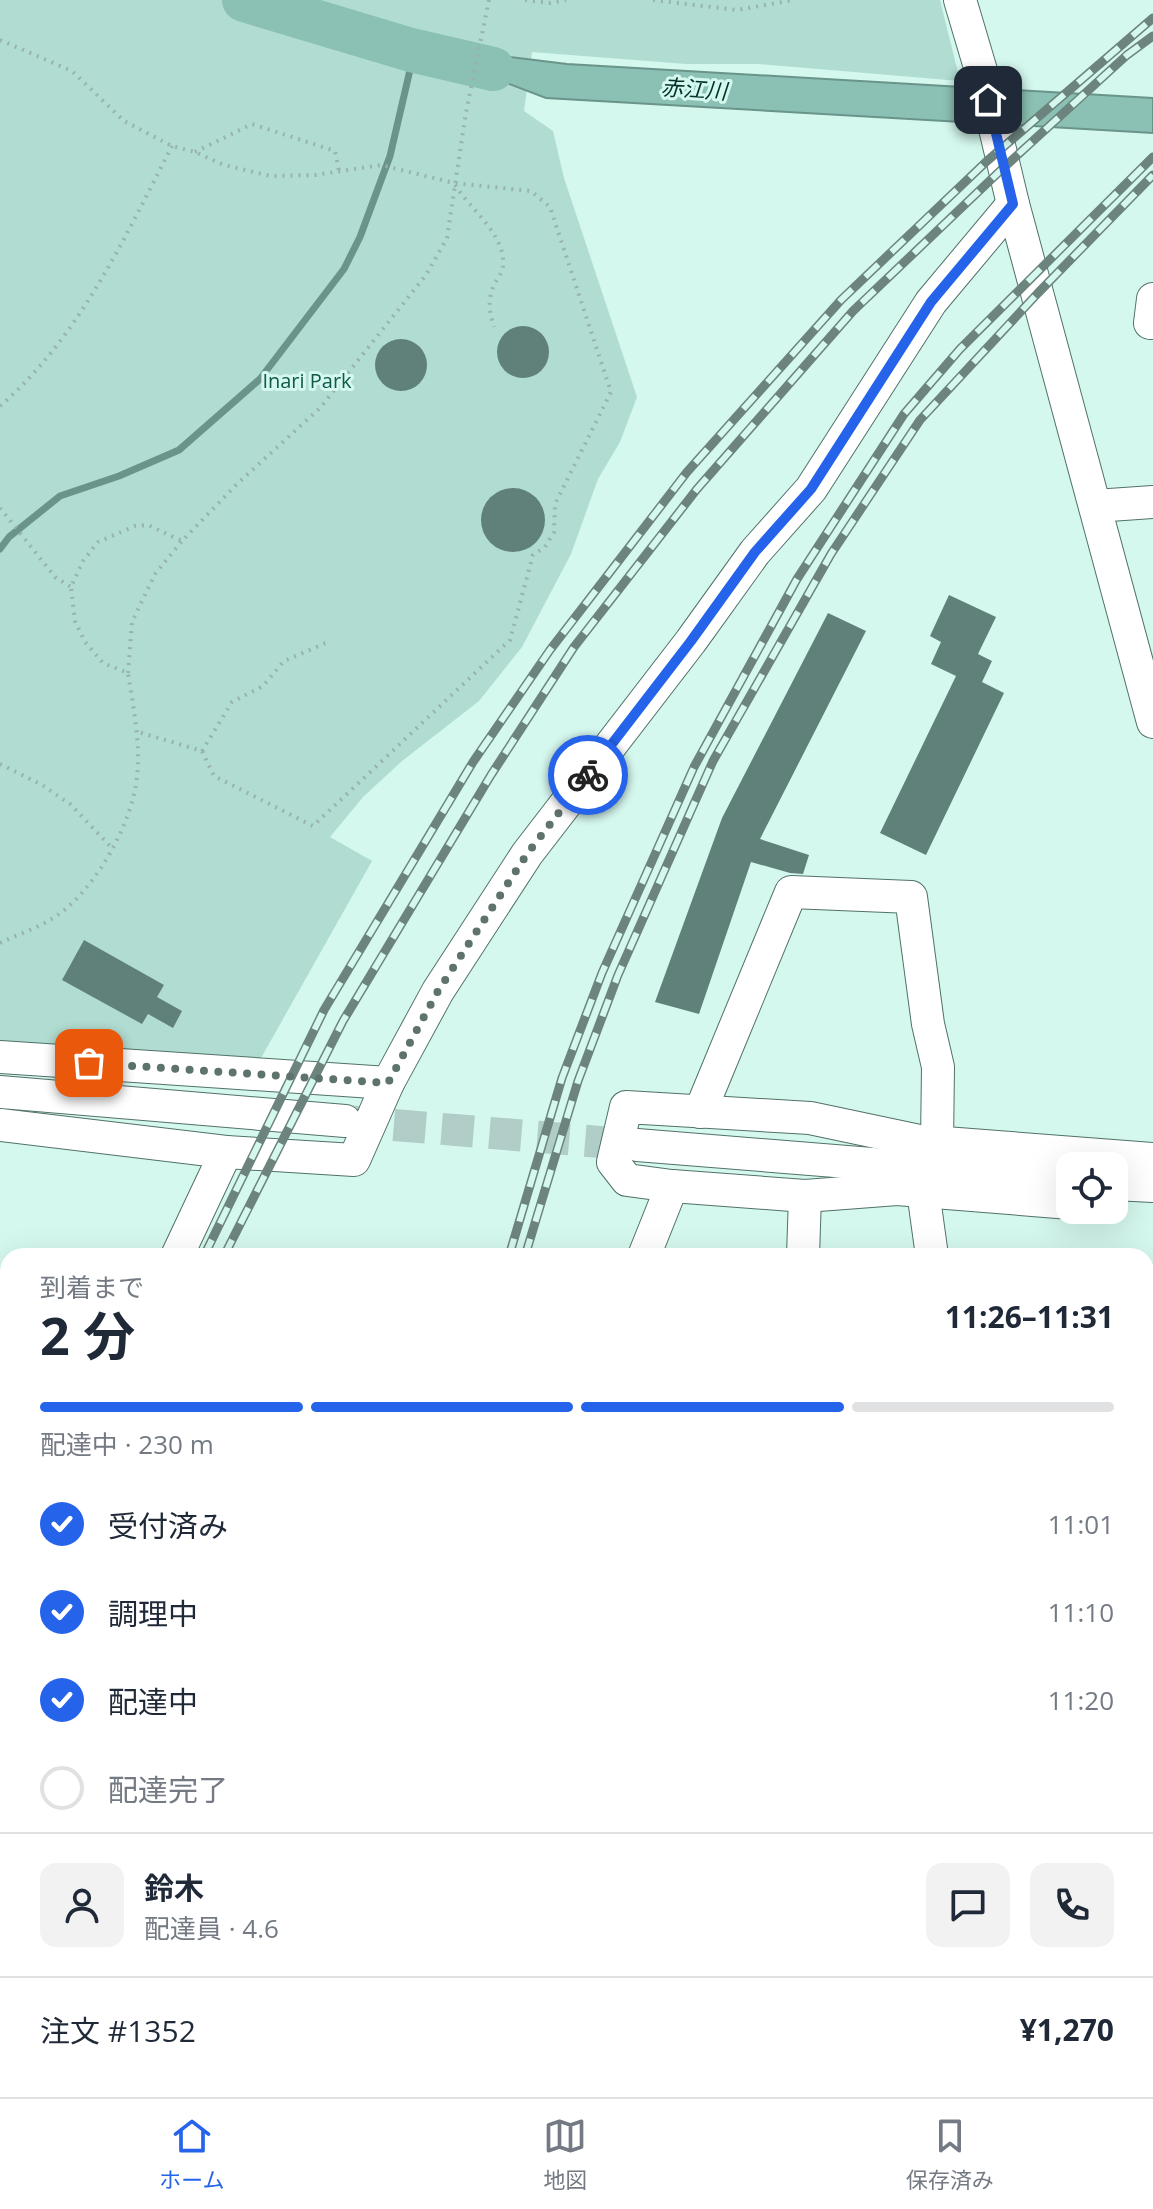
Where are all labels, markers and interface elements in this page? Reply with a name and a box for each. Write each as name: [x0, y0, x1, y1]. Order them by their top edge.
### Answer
pin: [954, 66, 1022, 134]
water label: 赤江川: [660, 71, 730, 105]
icon: home: [966, 78, 1010, 122]
park label: Inari Park: [262, 367, 352, 394]
courier: [548, 735, 628, 815]
icon: bike: [566, 753, 610, 797]
pin: [55, 1029, 123, 1097]
icon: bag: [67, 1041, 111, 1085]
map controls: [1056, 1152, 1128, 1224]
button: locate: [1056, 1152, 1128, 1224]
text: 到着まで: [40, 1269, 144, 1305]
text: 11:26–11:31: [945, 1296, 1114, 1337]
text: 2 分: [40, 1299, 135, 1370]
text: 配達中 · 230 m: [40, 1426, 214, 1462]
icon: check: [40, 1502, 84, 1546]
text: 受付済み: [108, 1505, 228, 1546]
text: 11:01: [1048, 1506, 1114, 1542]
icon: check: [40, 1590, 84, 1634]
text: 調理中: [108, 1593, 198, 1634]
text: 11:10: [1048, 1594, 1114, 1630]
icon: check: [40, 1678, 84, 1722]
text: 配達中: [108, 1681, 198, 1722]
text: 11:20: [1048, 1682, 1114, 1718]
text: 配達完了: [108, 1769, 228, 1810]
button: person: [40, 1863, 124, 1947]
button: chat: [926, 1863, 1010, 1947]
button: phone: [1030, 1863, 1114, 1947]
text: 鈴木: [144, 1867, 204, 1908]
text: 配達員 · 4.6: [144, 1910, 279, 1946]
text: ¥1,270: [1020, 2009, 1114, 2050]
text: 注文 #1352: [40, 2010, 196, 2051]
tab: ホーム: [159, 2114, 225, 2194]
tab: 地図: [543, 2114, 587, 2194]
tab: 保存済み: [906, 2114, 994, 2194]

